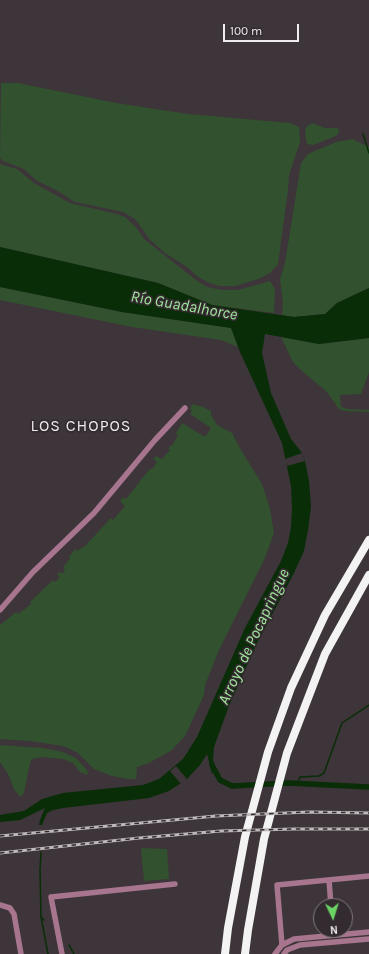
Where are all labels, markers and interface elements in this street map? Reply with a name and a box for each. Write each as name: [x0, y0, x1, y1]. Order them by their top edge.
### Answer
scale bar: [225, 16, 301, 42]
text: 100 m: [230, 24, 262, 38]
water label: Río Guadalhorce: [129, 287, 239, 325]
district label: LOS CHOPOS: [31, 416, 131, 436]
water label: Arroyo de Pocapringue: [214, 566, 294, 708]
north arrow: [313, 898, 353, 938]
text: N: [329, 923, 338, 936]

